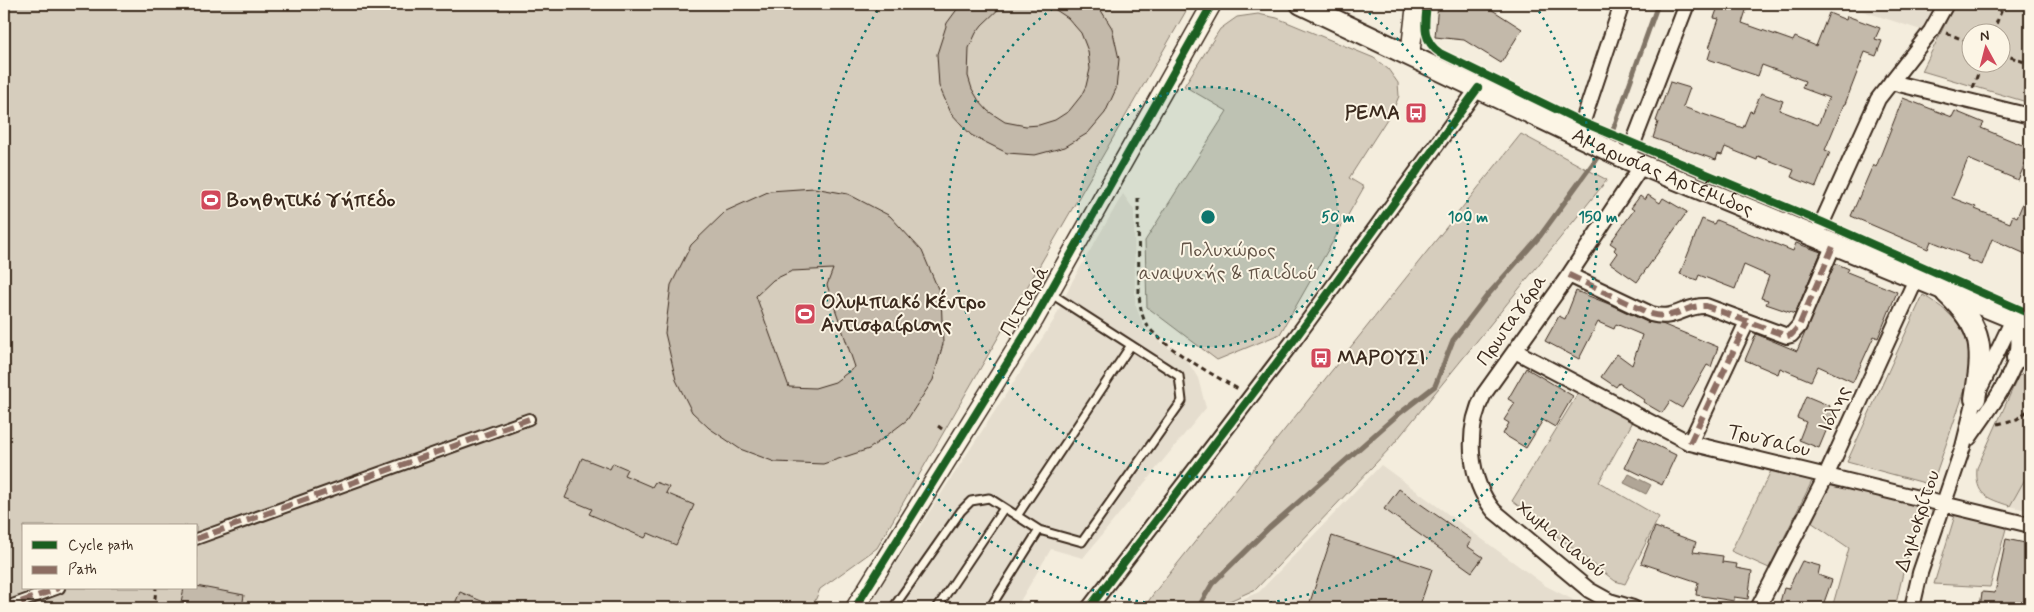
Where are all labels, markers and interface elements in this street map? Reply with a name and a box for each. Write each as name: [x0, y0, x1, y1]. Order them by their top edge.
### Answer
north arrow: [1962, 22, 2012, 72]
text: N: [1979, 27, 1990, 46]
place label: ΡΕΜΑ: [1345, 100, 1400, 127]
bus stop icon: ΡΕΜΑ: [1404, 101, 1428, 125]
street label: Αμαρυσίας Αρτέμιδος: [1567, 121, 1758, 223]
place label: Βοηθητικό γήπεδο: [227, 187, 395, 214]
sports icon: Βοηθητικό γήπεδο: [199, 188, 223, 212]
centre of rings: [1199, 208, 1217, 226]
text: 50 m: [1321, 208, 1355, 228]
text: 100 m: [1448, 208, 1488, 228]
text: 150 m: [1578, 208, 1618, 228]
park label: Πολυχώρος αναψυχής & παιδιού: [1139, 237, 1317, 287]
street label: Πιτταρά: [994, 260, 1056, 341]
street label: Πρωταγόρα: [1470, 268, 1554, 371]
place label: Ολυμπιακό Κέντρο Αντισφαίρισης: [821, 288, 986, 339]
sports icon: Ολυμπιακό Κέντρο Αντισφαίρισης: [793, 302, 817, 326]
place label: ΜΑΡΟΥΣΙ: [1337, 345, 1426, 372]
bus stop icon: ΜΑΡΟΥΣΙ: [1309, 346, 1333, 370]
street label: Ιόλης: [1812, 381, 1858, 437]
street label: Τρυγαίου: [1725, 418, 1813, 464]
street label: Δημοκρίτου: [1889, 467, 1947, 575]
street label: Χωματιανού: [1510, 495, 1612, 585]
legend: [22, 524, 198, 590]
text: Cycle path: [68, 536, 133, 556]
text: Path: [68, 560, 97, 580]

